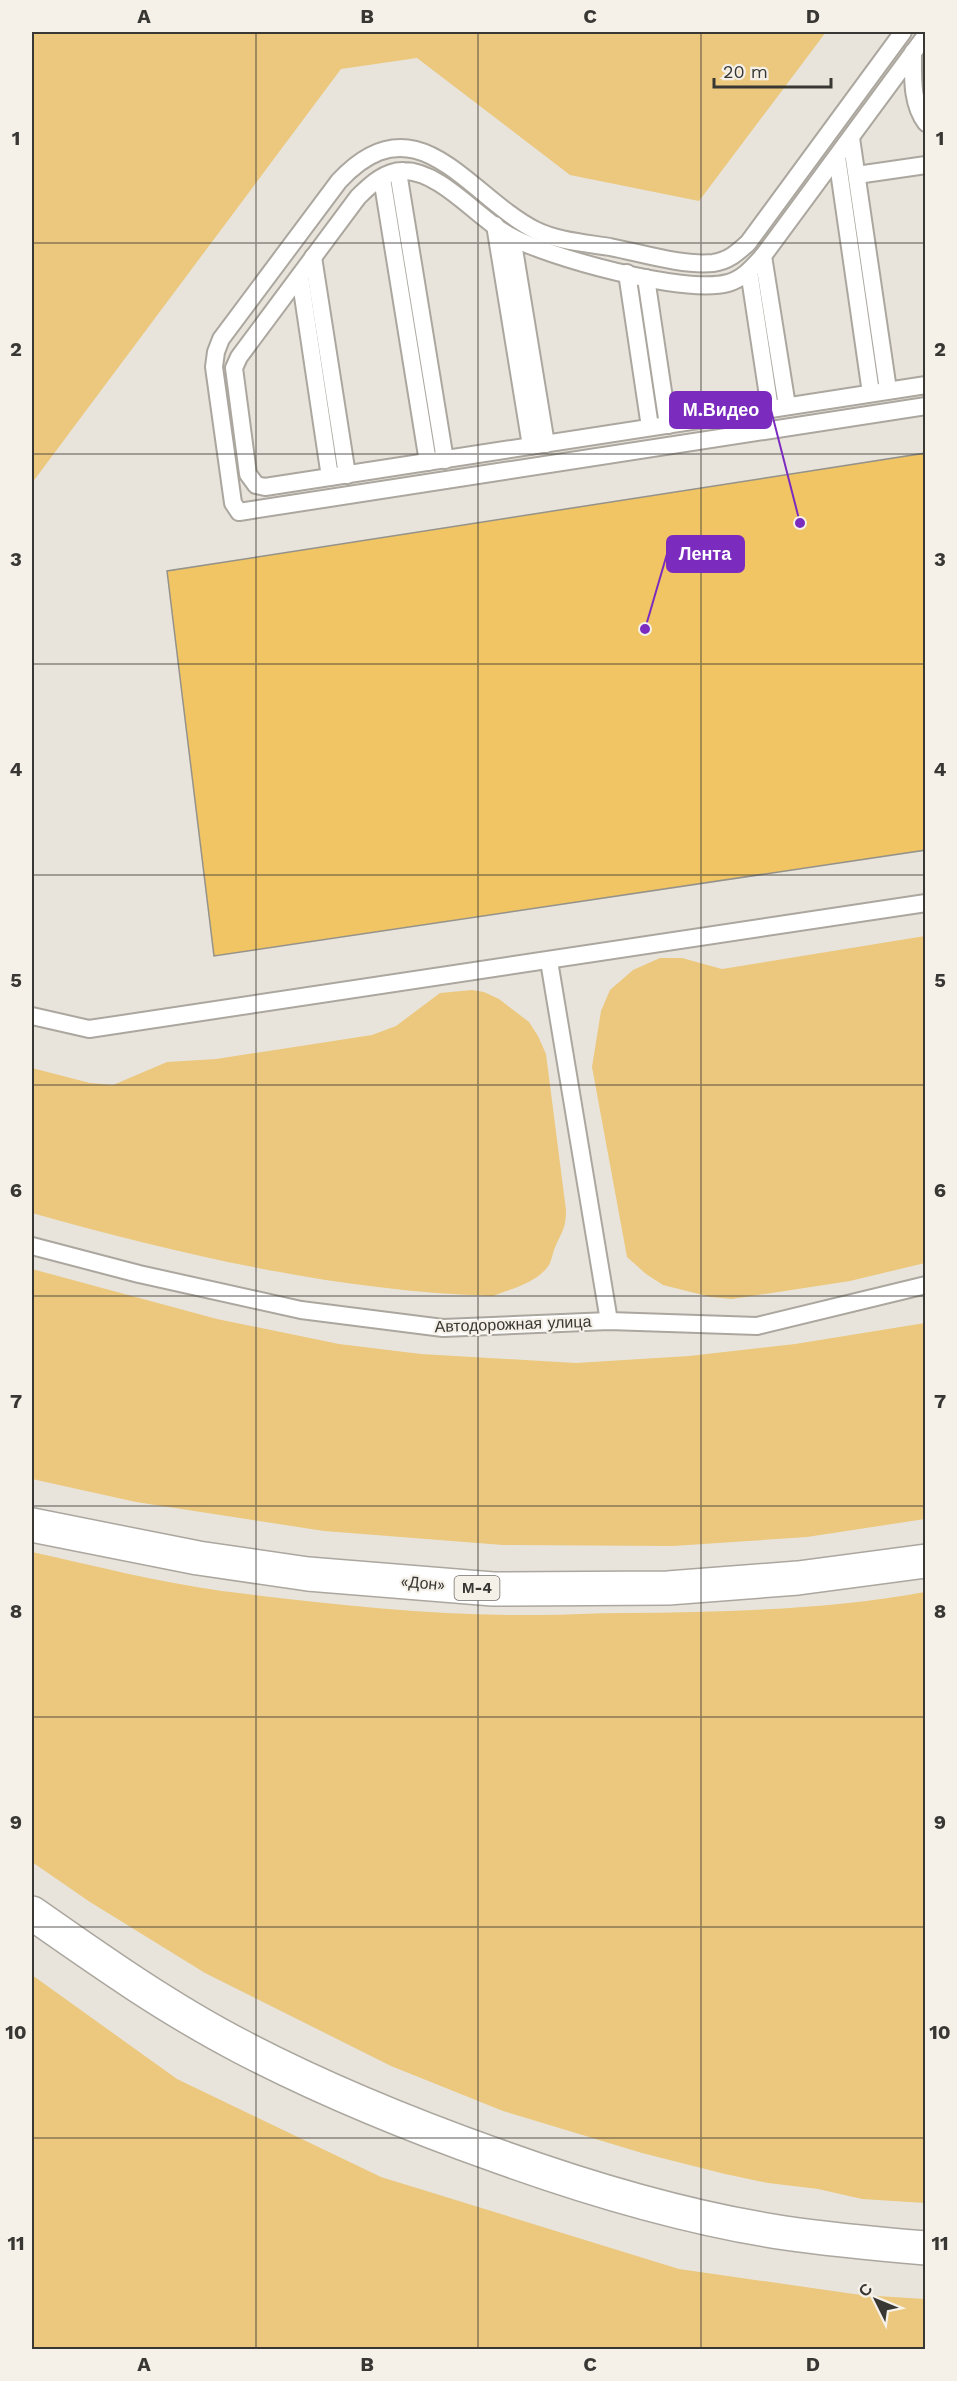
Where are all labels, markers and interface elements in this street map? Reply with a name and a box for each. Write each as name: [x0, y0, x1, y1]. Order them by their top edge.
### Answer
text: A: [137, 4, 151, 28]
text: B: [360, 4, 374, 28]
text: C: [583, 4, 597, 28]
text: D: [806, 4, 820, 28]
scale bar: [714, 51, 831, 89]
text: 20 m: [723, 61, 768, 82]
text: 1: [12, 126, 20, 150]
text: 1: [936, 126, 944, 150]
text: 2: [10, 337, 22, 361]
text: 2: [934, 337, 946, 361]
callout: М.Видео: [670, 392, 771, 428]
text: М.Видео: [683, 399, 759, 420]
callout: Лента: [667, 536, 744, 572]
text: Лента: [679, 543, 732, 564]
text: 3: [10, 547, 22, 571]
text: 3: [934, 547, 946, 571]
text: 4: [10, 757, 23, 781]
text: 4: [934, 757, 947, 781]
text: 5: [10, 968, 22, 992]
text: 5: [934, 968, 946, 992]
text: 6: [10, 1178, 22, 1202]
text: 6: [934, 1178, 946, 1202]
street label: Автодорожная улица: [434, 1312, 592, 1336]
text: 7: [10, 1389, 22, 1413]
text: 7: [934, 1389, 946, 1413]
street label: «Дон»: [400, 1572, 446, 1594]
road number: М-4: [454, 1576, 500, 1600]
text: 8: [10, 1599, 22, 1623]
text: 8: [934, 1599, 946, 1623]
text: 9: [10, 1810, 22, 1834]
text: 9: [934, 1810, 946, 1834]
text: 10: [5, 2020, 27, 2044]
text: 10: [929, 2020, 951, 2044]
text: 11: [7, 2231, 25, 2255]
text: 11: [931, 2231, 949, 2255]
north arrow: [846, 2270, 906, 2330]
text: С: [855, 2279, 877, 2301]
text: A: [137, 2352, 151, 2376]
text: B: [360, 2352, 374, 2376]
text: C: [583, 2352, 597, 2376]
text: D: [806, 2352, 820, 2376]

